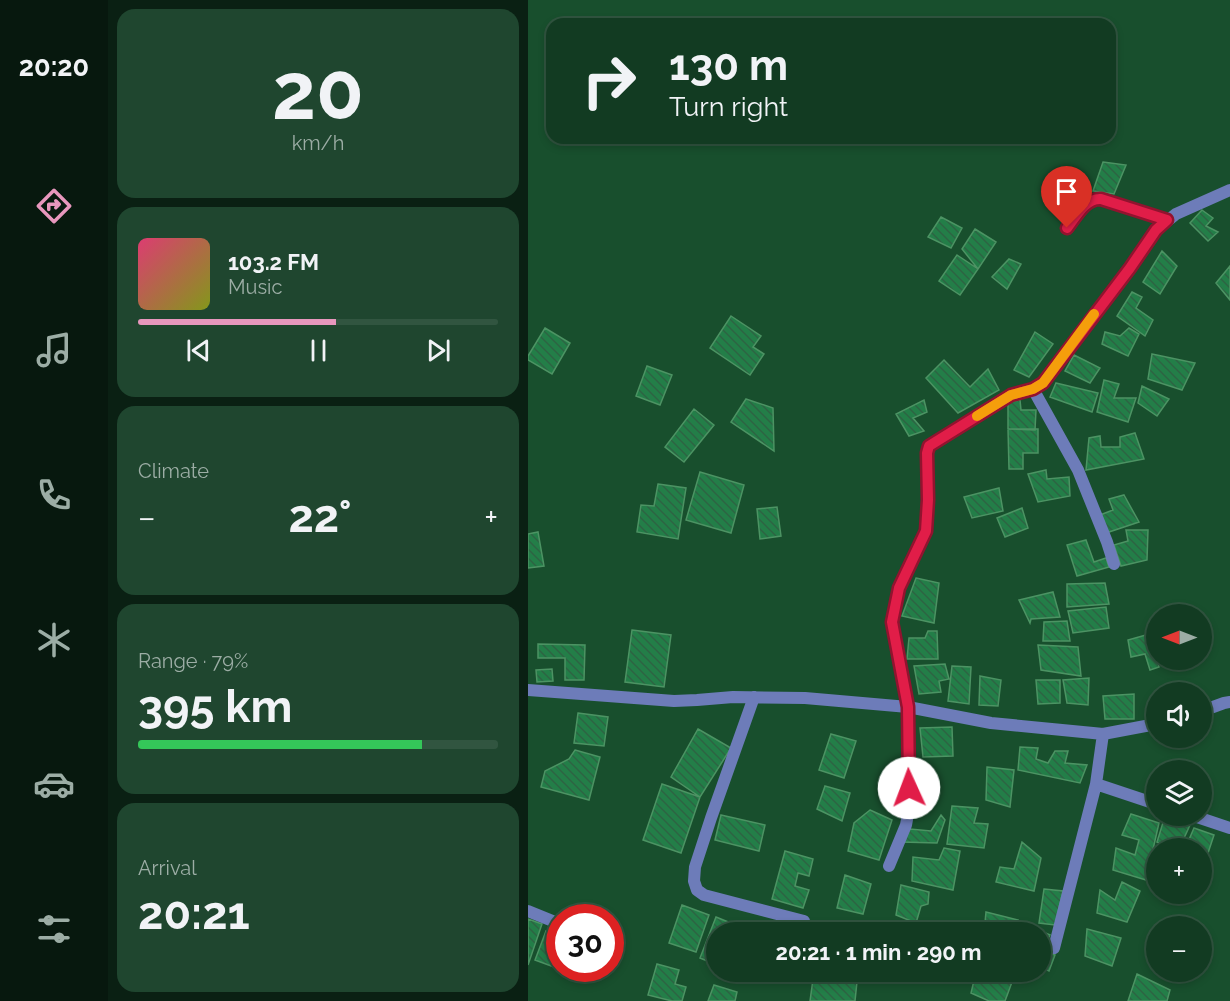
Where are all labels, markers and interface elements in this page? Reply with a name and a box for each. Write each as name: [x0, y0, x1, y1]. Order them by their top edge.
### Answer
text: 130 m: [669, 41, 788, 90]
icon: right: [570, 42, 648, 120]
text: 20: [272, 46, 364, 137]
text: 20:20: [19, 51, 89, 82]
text: Turn right: [669, 91, 788, 122]
text: km/h: [292, 131, 344, 155]
pin: [1041, 166, 1092, 228]
icon: arrive: [1050, 175, 1083, 208]
icon: directions: [33, 185, 75, 227]
text: 103.2 FM: [228, 249, 319, 275]
text: Music: [228, 275, 282, 299]
icon: music: [33, 329, 75, 371]
icon: previous: [182, 334, 215, 367]
icon: pause: [302, 334, 335, 367]
icon: next: [422, 334, 455, 367]
text: Climate: [138, 459, 209, 483]
icon: phone: [33, 474, 75, 516]
text: 22°: [288, 490, 352, 543]
text: −: [138, 498, 156, 537]
text: +: [484, 498, 498, 537]
north arrow: [1146, 604, 1212, 670]
map controls: [1146, 604, 1212, 982]
icon: climate: [33, 619, 75, 661]
text: Range · 79%: [138, 649, 248, 673]
text: 395 km: [138, 680, 292, 733]
button: sound: [1146, 682, 1212, 748]
position arrow: [877, 756, 941, 820]
button: layers: [1146, 760, 1212, 826]
icon: car: [33, 763, 75, 805]
button: +: [1146, 838, 1212, 904]
text: Arrival: [138, 856, 197, 880]
text: 20:21: [138, 887, 250, 940]
speed limit sign: 30: [546, 904, 624, 982]
icon: filters: [33, 908, 75, 950]
button: −: [1146, 916, 1212, 982]
text: 20:21 · 1 min · 290 m: [776, 939, 981, 965]

